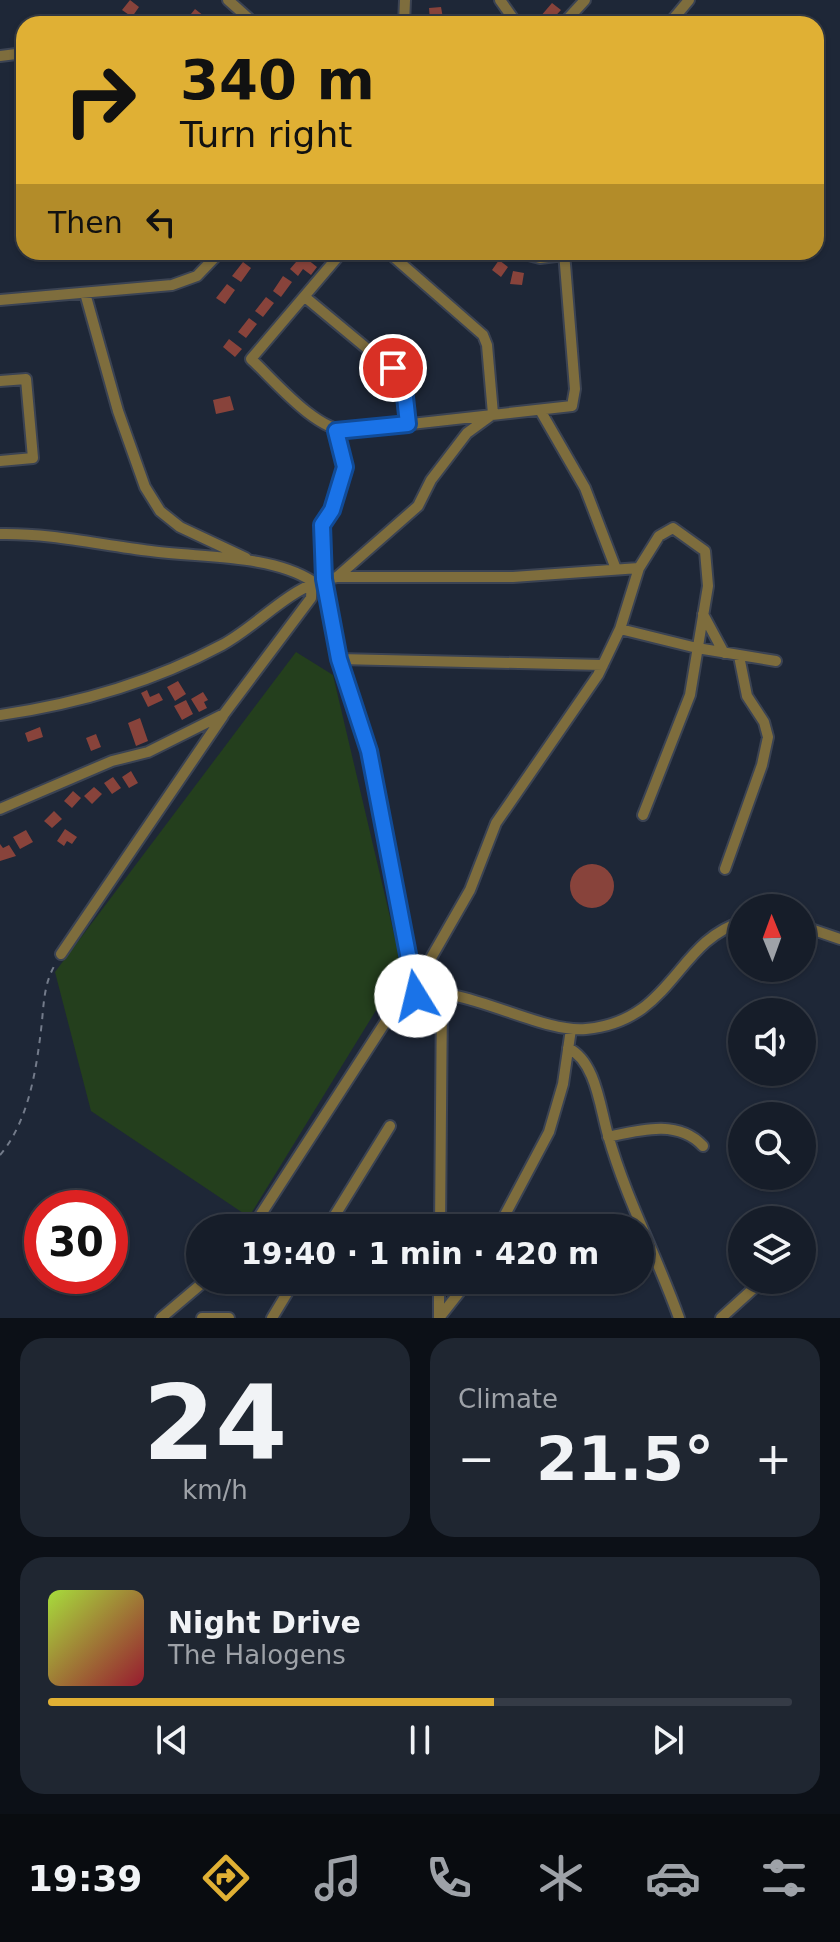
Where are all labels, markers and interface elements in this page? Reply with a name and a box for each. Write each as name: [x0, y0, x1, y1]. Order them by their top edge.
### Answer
text: 340 m: [180, 47, 375, 112]
icon: right: [48, 48, 152, 152]
text: Turn right: [180, 114, 352, 155]
icon: left: [139, 200, 183, 244]
text: Then: [48, 205, 123, 240]
pin: [359, 334, 427, 402]
icon: arrive: [371, 346, 415, 390]
north arrow: [728, 894, 816, 982]
map controls: [728, 894, 816, 1294]
position arrow: [374, 954, 458, 1038]
button: sound: [728, 998, 816, 1086]
button: search: [728, 1102, 816, 1190]
speed limit sign: 30: [24, 1190, 128, 1294]
button: layers: [728, 1206, 816, 1294]
text: 19:40 · 1 min · 420 m: [241, 1236, 599, 1271]
text: 24: [143, 1362, 287, 1484]
text: Climate: [458, 1384, 558, 1414]
text: 21.5°: [536, 1424, 714, 1494]
text: −: [458, 1433, 495, 1484]
text: +: [755, 1433, 792, 1484]
text: km/h: [182, 1475, 248, 1505]
text: Night Drive: [168, 1605, 361, 1640]
text: The Halogens: [168, 1640, 346, 1670]
icon: previous: [150, 1718, 194, 1762]
icon: pause: [398, 1718, 442, 1762]
icon: next: [646, 1718, 690, 1762]
icon: directions: [198, 1850, 254, 1906]
icon: music: [310, 1850, 366, 1906]
icon: phone: [421, 1850, 477, 1906]
icon: climate: [533, 1850, 589, 1906]
icon: car: [645, 1850, 701, 1906]
icon: filters: [756, 1850, 812, 1906]
text: 19:39: [28, 1858, 142, 1899]

